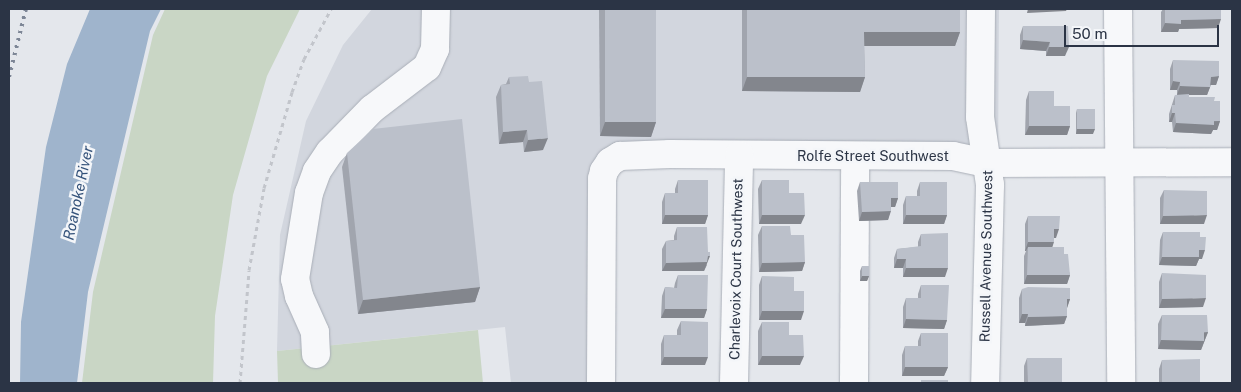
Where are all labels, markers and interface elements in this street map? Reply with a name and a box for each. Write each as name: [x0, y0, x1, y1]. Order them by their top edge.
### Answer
scale bar: [1066, 15, 1221, 47]
text: 50 m: [1072, 25, 1107, 42]
water label: Roanoke River: [59, 144, 97, 242]
street label: Rolfe Street Southwest: [797, 148, 949, 164]
street label: Russell Avenue Southwest: [976, 170, 996, 342]
street label: Charlevoix Court Southwest: [726, 178, 746, 360]

